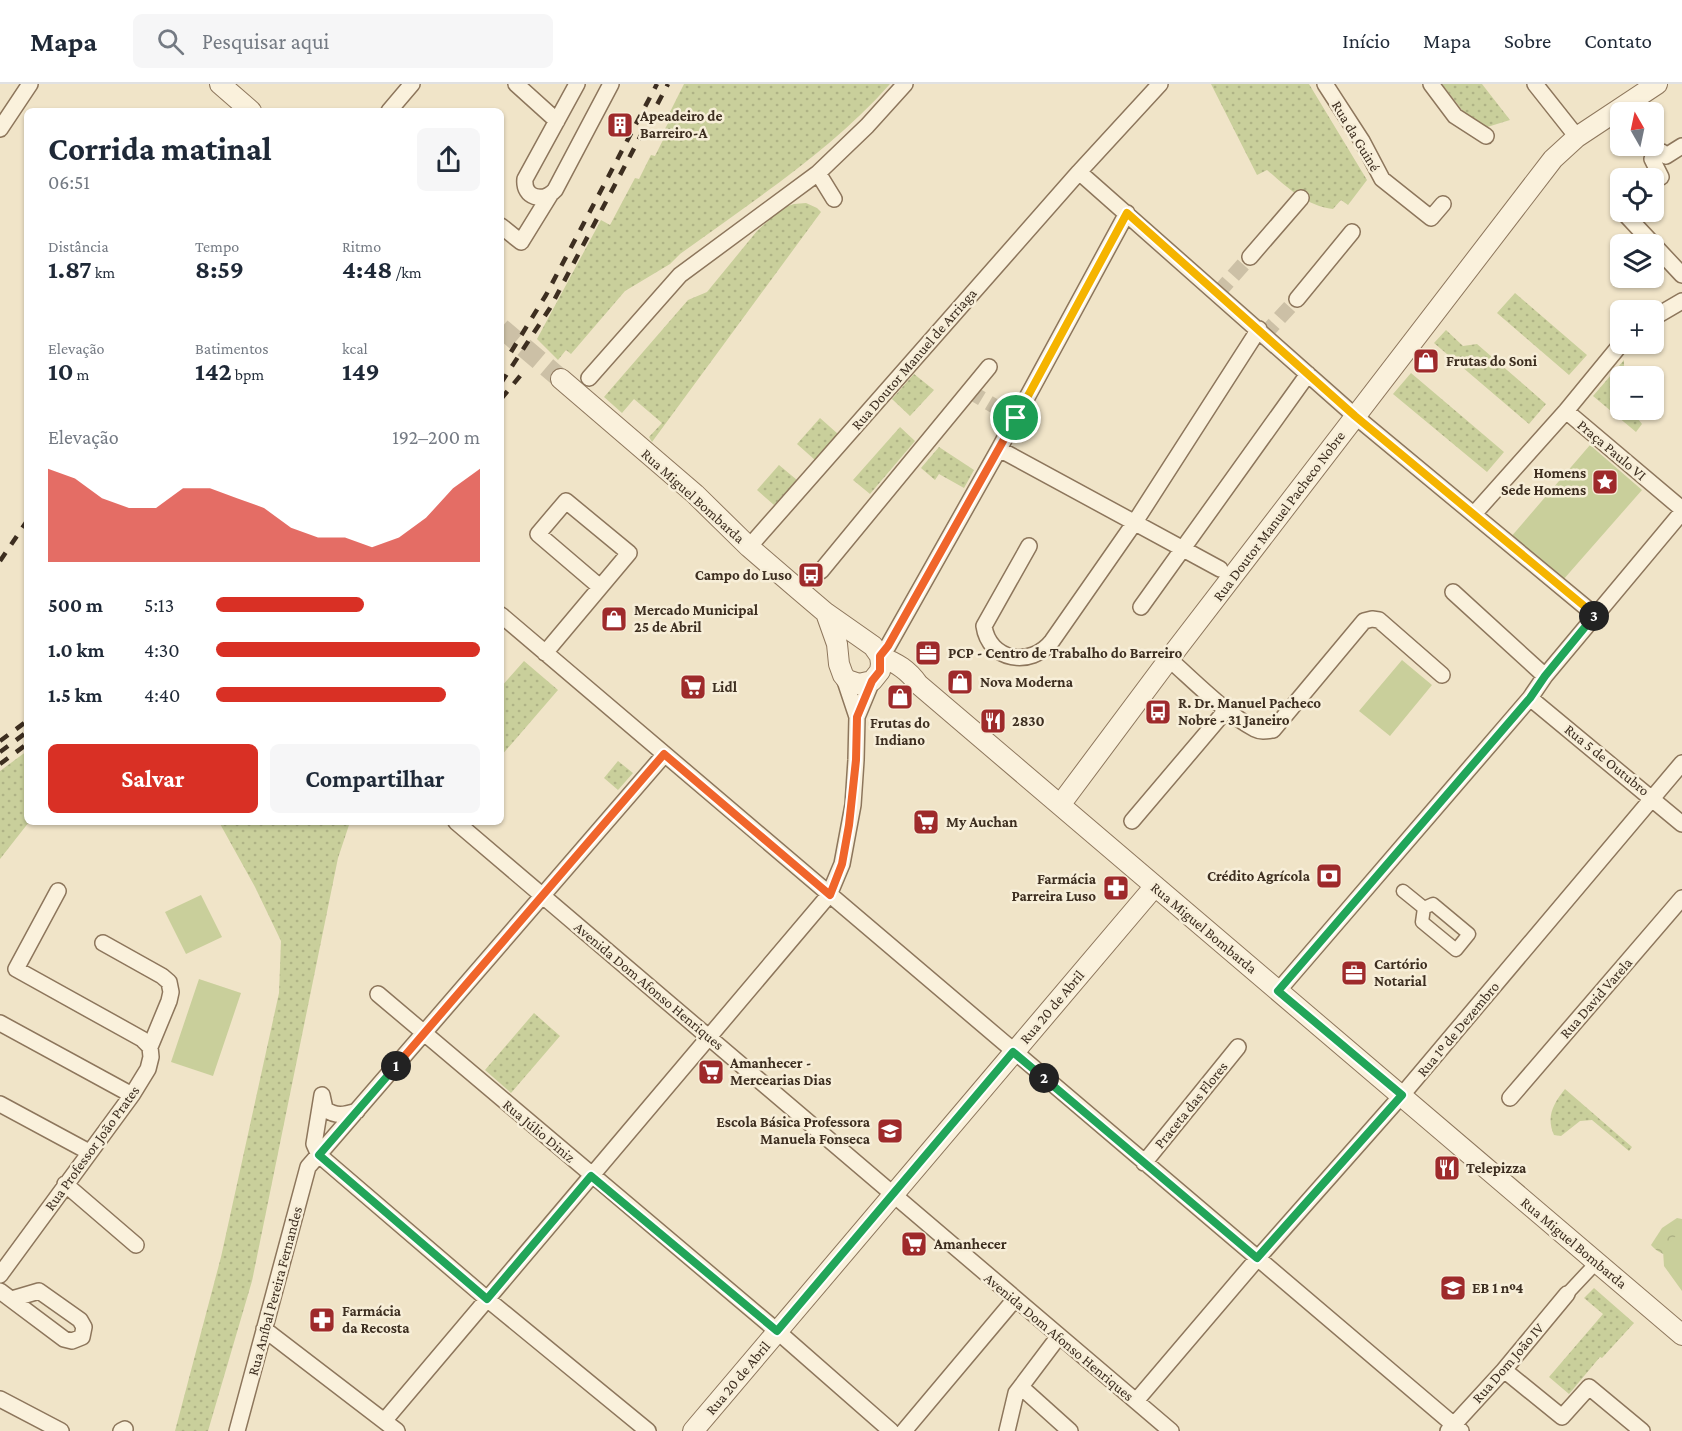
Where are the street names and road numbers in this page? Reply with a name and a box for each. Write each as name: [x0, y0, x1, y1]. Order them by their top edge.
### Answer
street label: Rua da Guiné: [1329, 98, 1384, 175]
street label: Rua Doutor Manuel de Arriaga: [848, 285, 980, 434]
street label: Praça Paulo VI: [1574, 417, 1650, 484]
street label: Rua Doutor Manuel Pacheco Nobre: [1210, 428, 1348, 604]
street label: Rua Miguel Bombarda: [638, 446, 748, 547]
street label: Rua 5 de Outubro: [1562, 721, 1652, 799]
street label: Rua Miguel Bombarda: [1147, 879, 1260, 978]
street label: Avenida Dom Afonso Henriques: [570, 919, 727, 1054]
street label: Rua David Varela: [1557, 954, 1635, 1042]
street label: Rua 20 de Abril: [1017, 967, 1087, 1047]
street label: Rua 1º de Dezembro: [1414, 978, 1502, 1080]
street label: Praceta das Flores: [1151, 1058, 1231, 1152]
street label: Rua Professor João Prates: [41, 1083, 143, 1214]
street label: Rua Júlio Diniz: [499, 1096, 578, 1166]
street label: Rua Miguel Bombarda: [1517, 1194, 1630, 1293]
street label: Rua Aníbal Pereira Fernandes: [245, 1205, 305, 1377]
street label: Avenida Dom Afonso Henriques: [980, 1270, 1137, 1405]
street label: Rua Dom João IV: [1469, 1320, 1548, 1407]
street label: Rua 20 de Abril: [703, 1338, 773, 1418]

